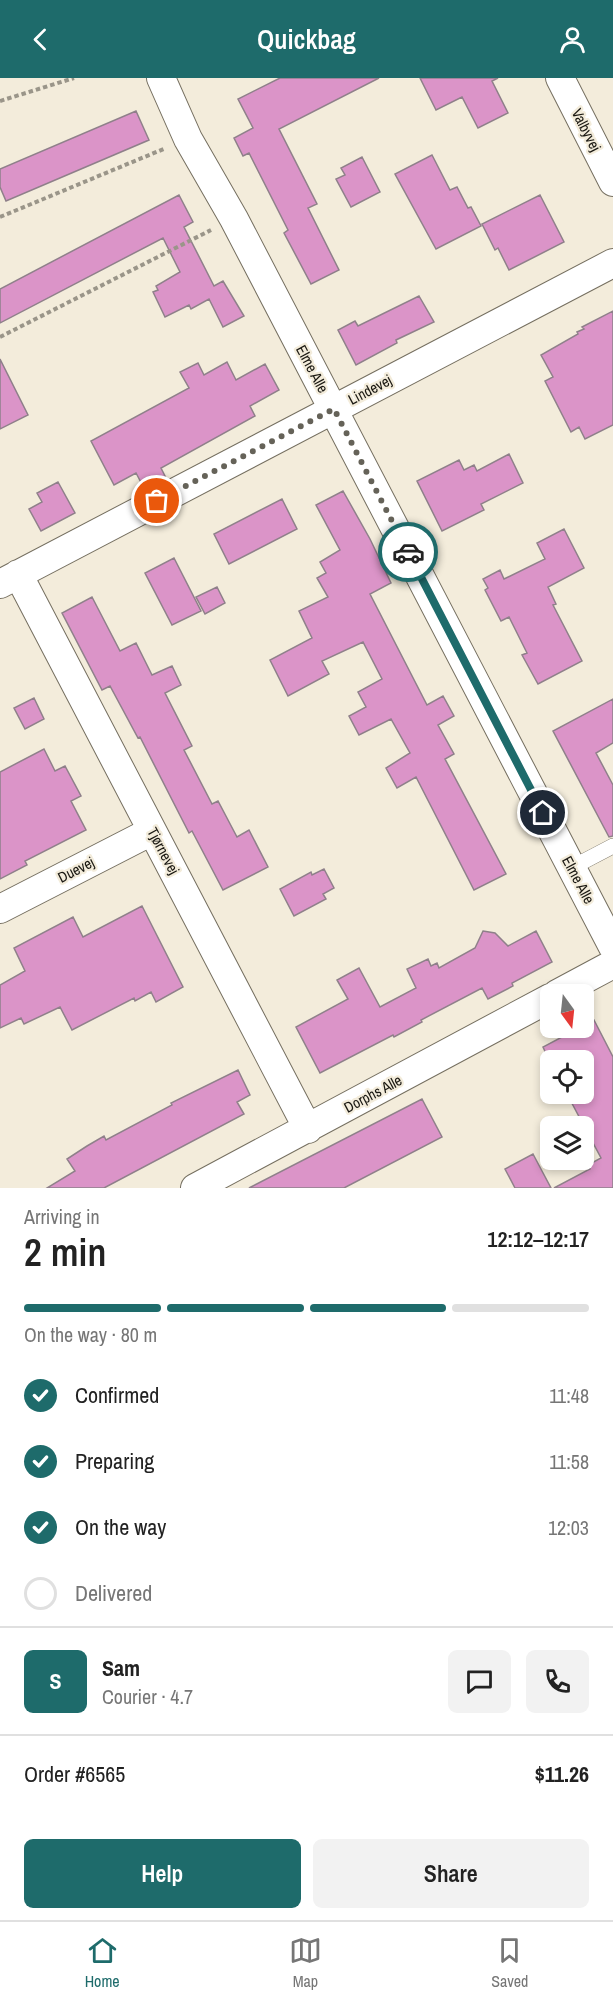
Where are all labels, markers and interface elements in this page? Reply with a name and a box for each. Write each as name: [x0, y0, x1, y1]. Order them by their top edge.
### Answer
text: Quickbag: [257, 21, 356, 57]
icon: back: [24, 23, 57, 56]
icon: person: [556, 23, 589, 56]
street label: Valbyvej: [567, 105, 606, 155]
street label: Elme Alle: [291, 341, 334, 396]
street label: Lindevej: [344, 369, 395, 410]
pin: [131, 475, 182, 526]
icon: bag: [140, 484, 173, 517]
courier: [378, 522, 438, 582]
icon: car: [392, 536, 425, 569]
pin: [517, 787, 568, 838]
icon: home: [526, 796, 559, 829]
street label: Tjørnevej: [142, 823, 185, 878]
street label: Duevej: [54, 852, 98, 888]
street label: Elme Alle: [557, 852, 600, 907]
north arrow: [540, 984, 594, 1038]
map controls: [540, 984, 594, 1170]
button: locate: [540, 1050, 594, 1104]
street label: Dorphs Alle: [340, 1069, 406, 1118]
button: layers: [540, 1116, 594, 1170]
text: Arriving in: [24, 1203, 100, 1230]
text: 12:12–12:17: [487, 1224, 589, 1254]
text: 2 min: [24, 1226, 106, 1278]
text: On the way · 80 m: [24, 1321, 157, 1348]
icon: check: [24, 1379, 57, 1412]
text: Confirmed: [75, 1380, 159, 1410]
text: 11:48: [549, 1382, 589, 1409]
icon: check: [24, 1445, 57, 1478]
text: Preparing: [75, 1446, 154, 1476]
text: 11:58: [549, 1448, 589, 1475]
icon: check: [24, 1511, 57, 1544]
text: On the way: [75, 1512, 166, 1542]
text: 12:03: [548, 1514, 589, 1541]
text: Delivered: [75, 1578, 152, 1608]
button: chat: [448, 1650, 511, 1713]
button: phone: [526, 1650, 589, 1713]
text: Sam: [102, 1653, 140, 1683]
text: S: [49, 1666, 62, 1696]
text: Courier · 4.7: [102, 1683, 193, 1710]
text: Order #6565: [24, 1759, 125, 1789]
text: $11.26: [535, 1759, 589, 1789]
button: Help: [24, 1839, 301, 1908]
button: Share: [313, 1839, 589, 1908]
tab: Home: [85, 1934, 120, 1992]
tab: Map: [289, 1934, 322, 1992]
tab: Saved: [491, 1934, 528, 1992]

